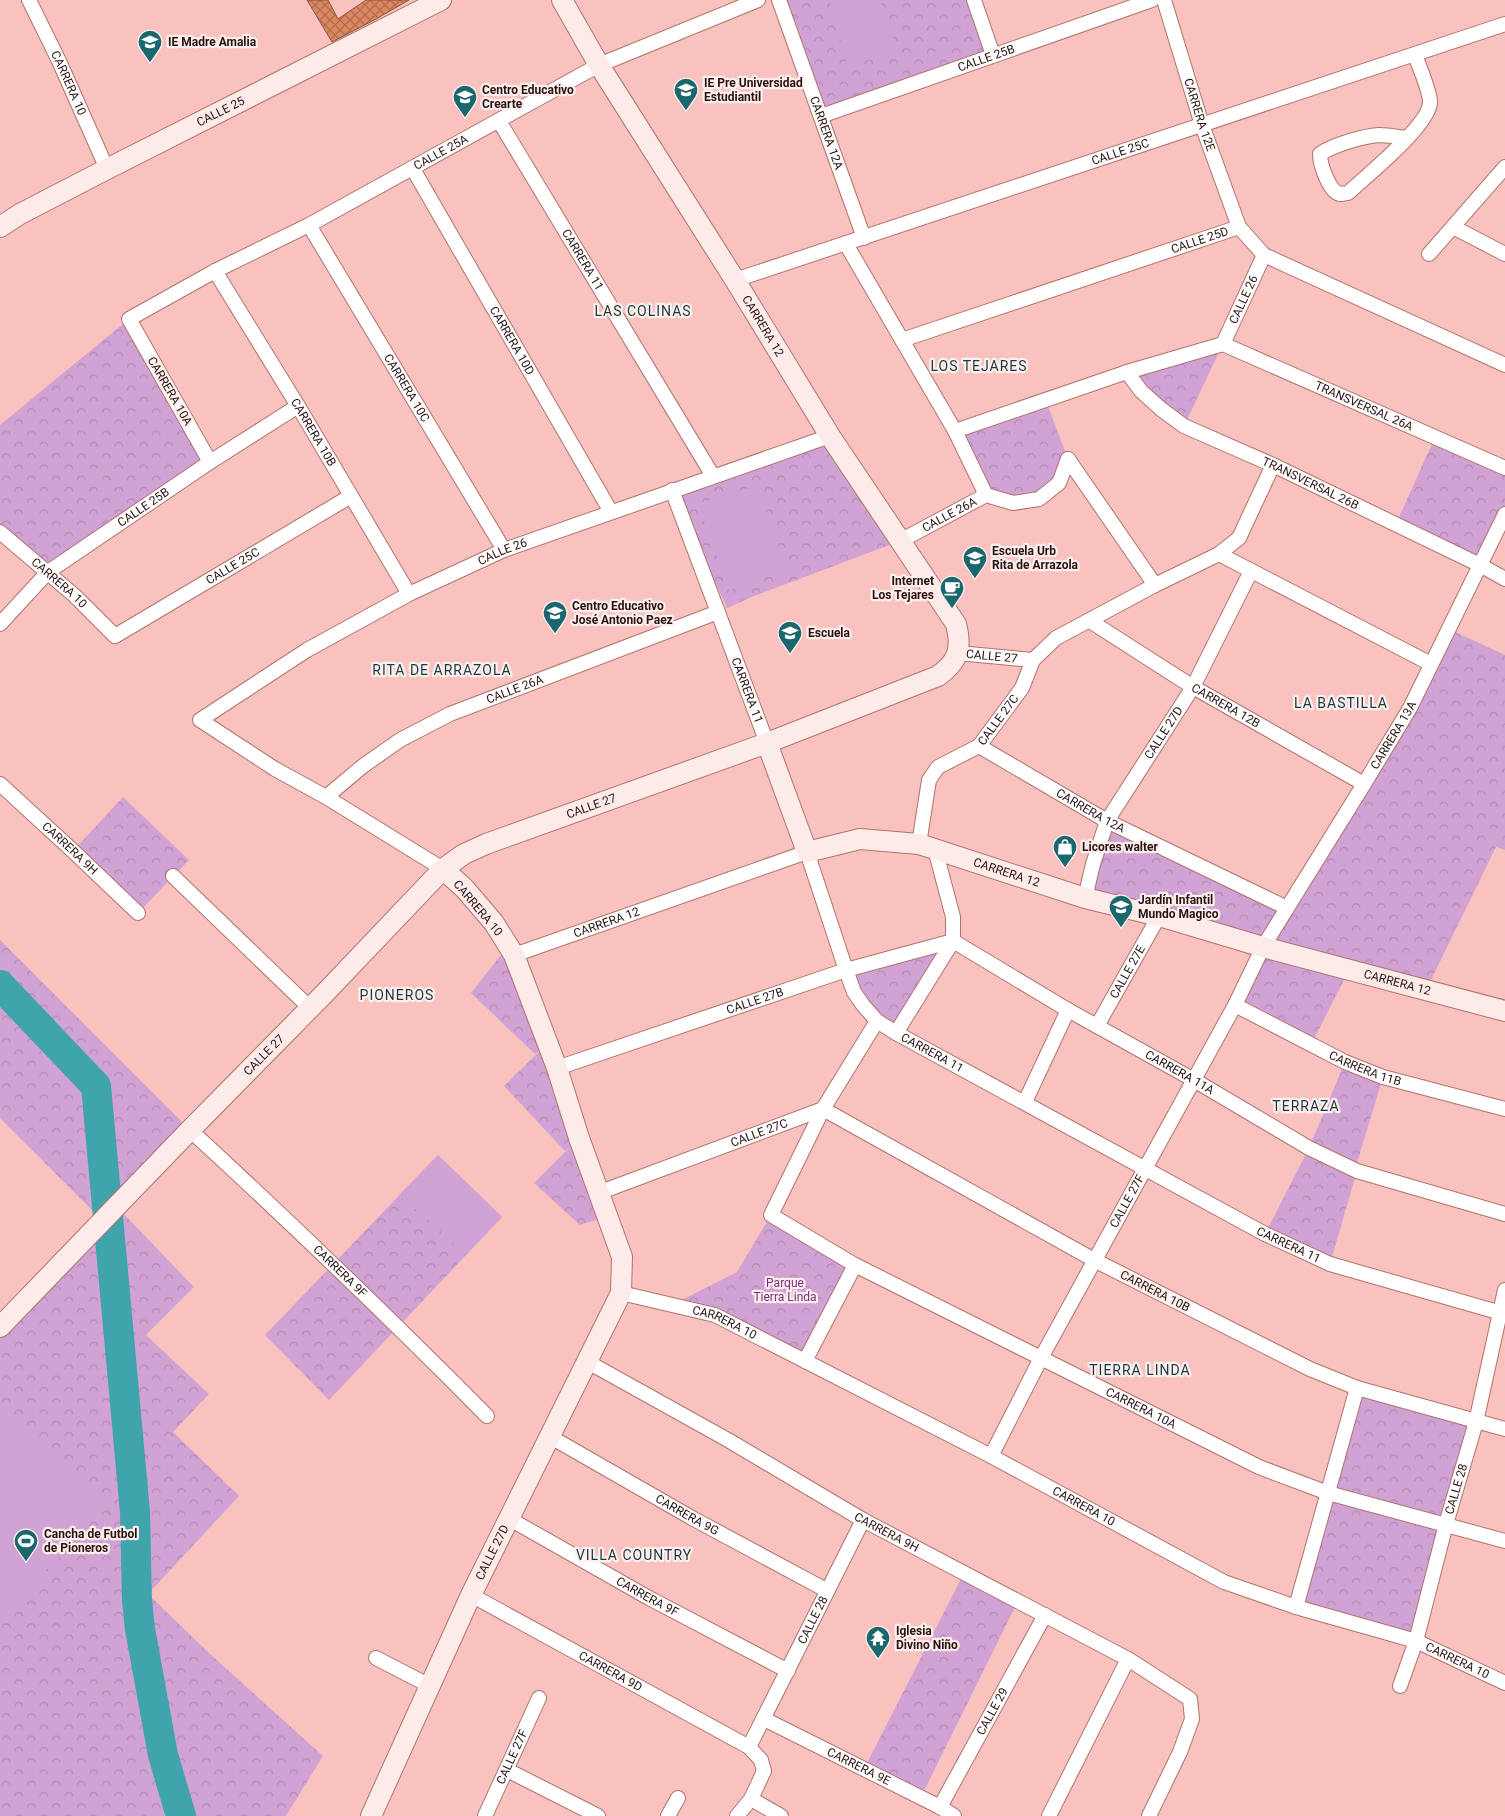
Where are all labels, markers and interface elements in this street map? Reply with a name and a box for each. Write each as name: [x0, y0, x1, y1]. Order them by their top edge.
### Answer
school or university icon: IE Madre Amalia: [137, 29, 163, 63]
place label: IE Madre Amalia: [168, 35, 257, 49]
street label: CALLE 25B: [956, 42, 1016, 75]
street label: CARRERA 10: [48, 49, 89, 118]
place label: IE Pre Universidad Estudiantil: [704, 76, 803, 104]
school or university icon: IE Pre Universidad Estudiantil: [673, 77, 699, 111]
street label: CARRERA 12E: [1181, 77, 1218, 153]
place label: Centro Educativo Crearte: [482, 83, 574, 111]
school or university icon: Centro Educativo Crearte: [452, 84, 478, 118]
street label: CALLE 25: [194, 93, 247, 130]
street label: CARRERA 12A: [807, 94, 846, 171]
street label: CALLE 25A: [411, 132, 470, 173]
street label: CALLE 25C: [1090, 136, 1151, 168]
street label: CALLE 25D: [1169, 224, 1230, 256]
street label: CARRERA 11: [559, 227, 606, 293]
street label: CALLE 26: [1226, 273, 1261, 326]
street label: CARRERA 12: [739, 293, 787, 359]
district label: LAS COLINAS: [594, 303, 692, 319]
street label: CARRERA 10D: [487, 304, 537, 377]
street label: CARRERA 10C: [381, 351, 433, 425]
street label: CARRERA 10A: [145, 354, 195, 428]
district label: LOS TEJARES: [930, 358, 1028, 374]
street label: TRANSVERSAL 26A: [1313, 378, 1415, 434]
street label: CARRERA 10B: [288, 396, 339, 469]
street label: TRANSVERSAL 26B: [1260, 454, 1361, 512]
street label: CALLE 25B: [115, 485, 172, 530]
street label: CALLE 26A: [920, 494, 979, 535]
street label: CALLE 26: [476, 535, 529, 568]
place label: Escuela Urb Rita de Arrazola: [992, 544, 1079, 572]
street label: CALLE 25C: [203, 545, 262, 587]
school or university icon: Escuela Urb Rita de Arrazola: [962, 545, 988, 579]
street label: CARRERA 10: [29, 555, 90, 611]
place label: Internet Los Tejares: [872, 574, 934, 602]
cafe icon: Internet Los Tejares: [939, 575, 965, 609]
place label: Centro Educativo José Antonio Paez: [572, 599, 673, 627]
school or university icon: Centro Educativo José Antonio Paez: [542, 600, 568, 634]
school or university icon: Escuela: [777, 620, 803, 654]
place label: Escuela: [808, 626, 851, 640]
street label: CALLE 27: [965, 647, 1019, 666]
street label: CARRERA 11: [729, 656, 766, 725]
district label: RITA DE ARRAZOLA: [372, 662, 512, 678]
street label: CALLE 26A: [484, 672, 545, 707]
street label: CARRERA 12B: [1189, 681, 1262, 731]
street label: CALLE 27C: [975, 692, 1022, 748]
district label: LA BASTILLA: [1294, 695, 1388, 711]
street label: CARRERA 13A: [1368, 699, 1419, 772]
street label: CALLE 27D: [1142, 704, 1186, 762]
street label: CARRERA 12A: [1054, 786, 1127, 836]
street label: CALLE 27: [564, 791, 618, 822]
street label: CARRERA 9H: [39, 819, 100, 878]
shop icon: Licores walter: [1052, 834, 1078, 868]
place label: Licores walter: [1082, 840, 1159, 854]
street label: CARRERA 12: [972, 855, 1042, 890]
street label: CARRERA 10: [450, 877, 506, 939]
place label: Jardín Infantil Mundo Magico: [1138, 893, 1219, 921]
school or university icon: Jardín Infantil Mundo Magico: [1108, 894, 1134, 928]
street label: CARRERA 12: [572, 904, 642, 941]
street label: CALLE 27E: [1107, 943, 1148, 1001]
street label: CARRERA 12: [1362, 967, 1433, 998]
street label: CALLE 27B: [725, 985, 785, 1017]
district label: PIONEROS: [360, 987, 434, 1003]
street label: CARRERA 11: [899, 1030, 966, 1075]
street label: CALLE 27: [241, 1031, 287, 1078]
street label: CARRERA 11A: [1143, 1047, 1217, 1097]
street label: CARRERA 11B: [1327, 1048, 1403, 1088]
district label: TERRAZA: [1272, 1098, 1340, 1114]
street label: CALLE 27C: [729, 1116, 790, 1150]
street label: CALLE 27F: [1107, 1172, 1148, 1230]
street label: CARRERA 11: [1254, 1224, 1323, 1266]
street label: CARRERA 9F: [310, 1242, 370, 1300]
street label: CARRERA 10B: [1118, 1267, 1192, 1315]
park label: Parque Tierra Linda: [753, 1276, 817, 1304]
street label: CARRERA 10: [691, 1303, 759, 1342]
district label: TIERRA LINDA: [1089, 1362, 1191, 1378]
street label: CARRERA 10A: [1103, 1385, 1179, 1432]
street label: CALLE 28: [1442, 1462, 1470, 1516]
street label: CARRERA 10: [1050, 1484, 1118, 1529]
street label: CARRERA 9G: [653, 1492, 721, 1538]
street label: CARRERA 9H: [852, 1509, 921, 1555]
street label: CALLE 27D: [473, 1523, 512, 1582]
place label: Cancha de Futbol de Pioneros: [44, 1527, 138, 1555]
sports icon: Cancha de Futbol de Pioneros: [13, 1528, 39, 1562]
district label: VILLA COUNTRY: [576, 1547, 692, 1563]
street label: CARRERA 9F: [614, 1574, 681, 1619]
street label: CALLE 28: [795, 1594, 831, 1646]
place label: Iglesia Divino Niño: [896, 1624, 958, 1652]
temple icon: Iglesia Divino Niño: [865, 1625, 891, 1659]
street label: CARRERA 10: [1423, 1639, 1492, 1682]
street label: CARRERA 9D: [576, 1648, 645, 1694]
street label: CALLE 29: [974, 1685, 1011, 1737]
street label: CALLE 27F: [494, 1727, 531, 1786]
street label: CARRERA 9E: [825, 1745, 893, 1788]

